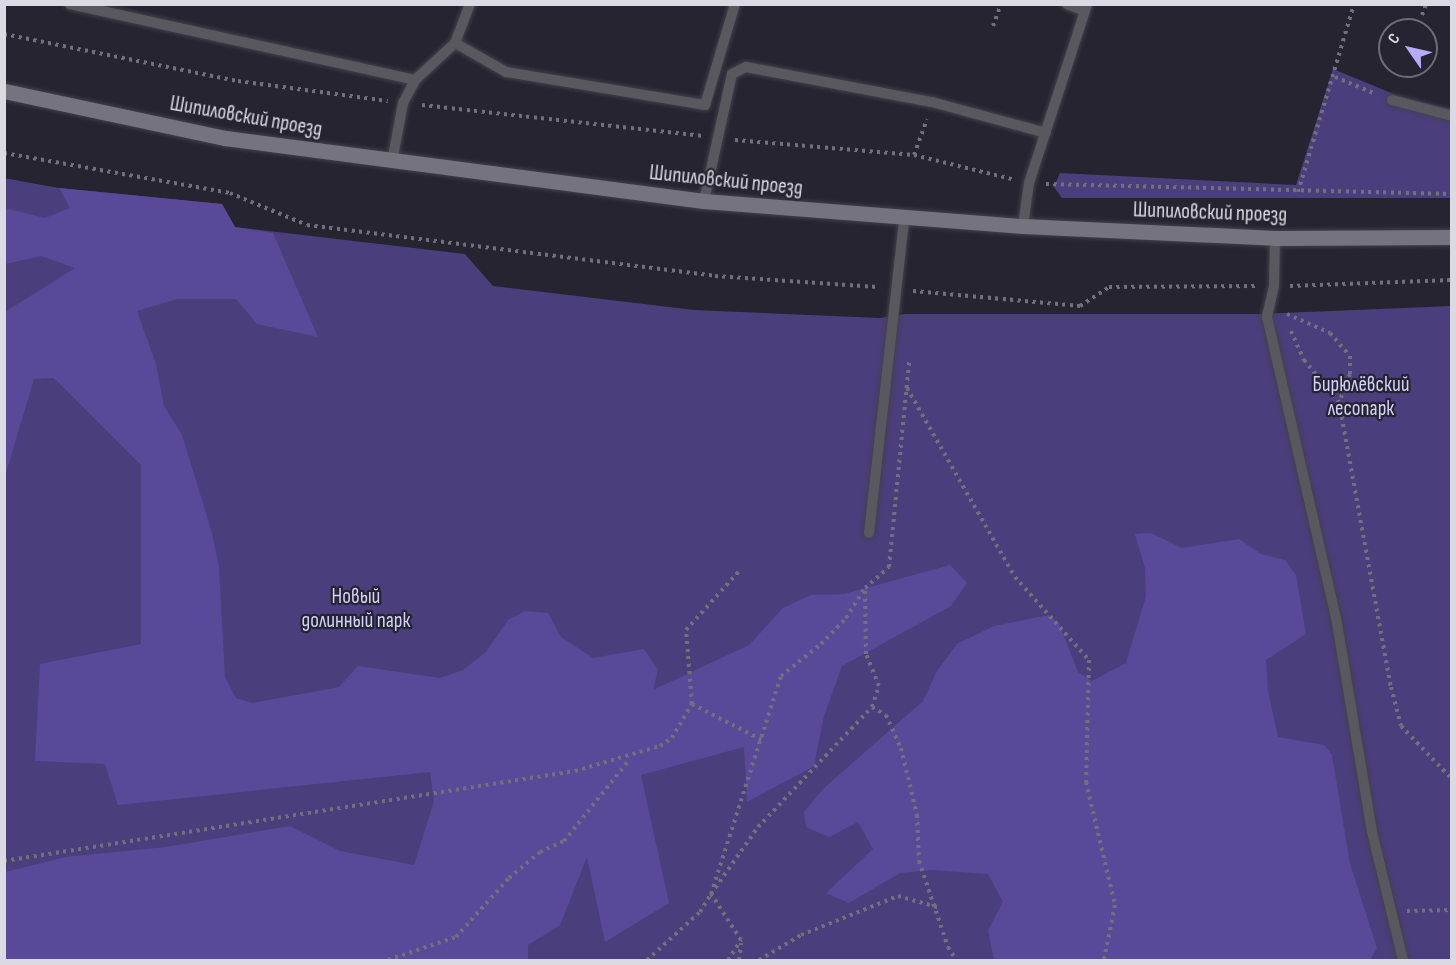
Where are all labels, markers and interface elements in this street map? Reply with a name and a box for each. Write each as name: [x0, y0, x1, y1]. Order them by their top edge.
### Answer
north arrow: [1378, 18, 1438, 78]
text: С: [1384, 30, 1404, 47]
street label: Шипиловский проезд: [168, 91, 324, 143]
street label: Шипиловский проезд: [648, 160, 804, 202]
street label: Шипиловский проезд: [1133, 198, 1287, 228]
park label: Бирюлёвский лесопарк: [1313, 372, 1409, 422]
park label: Новый долинный парк: [302, 584, 410, 634]

